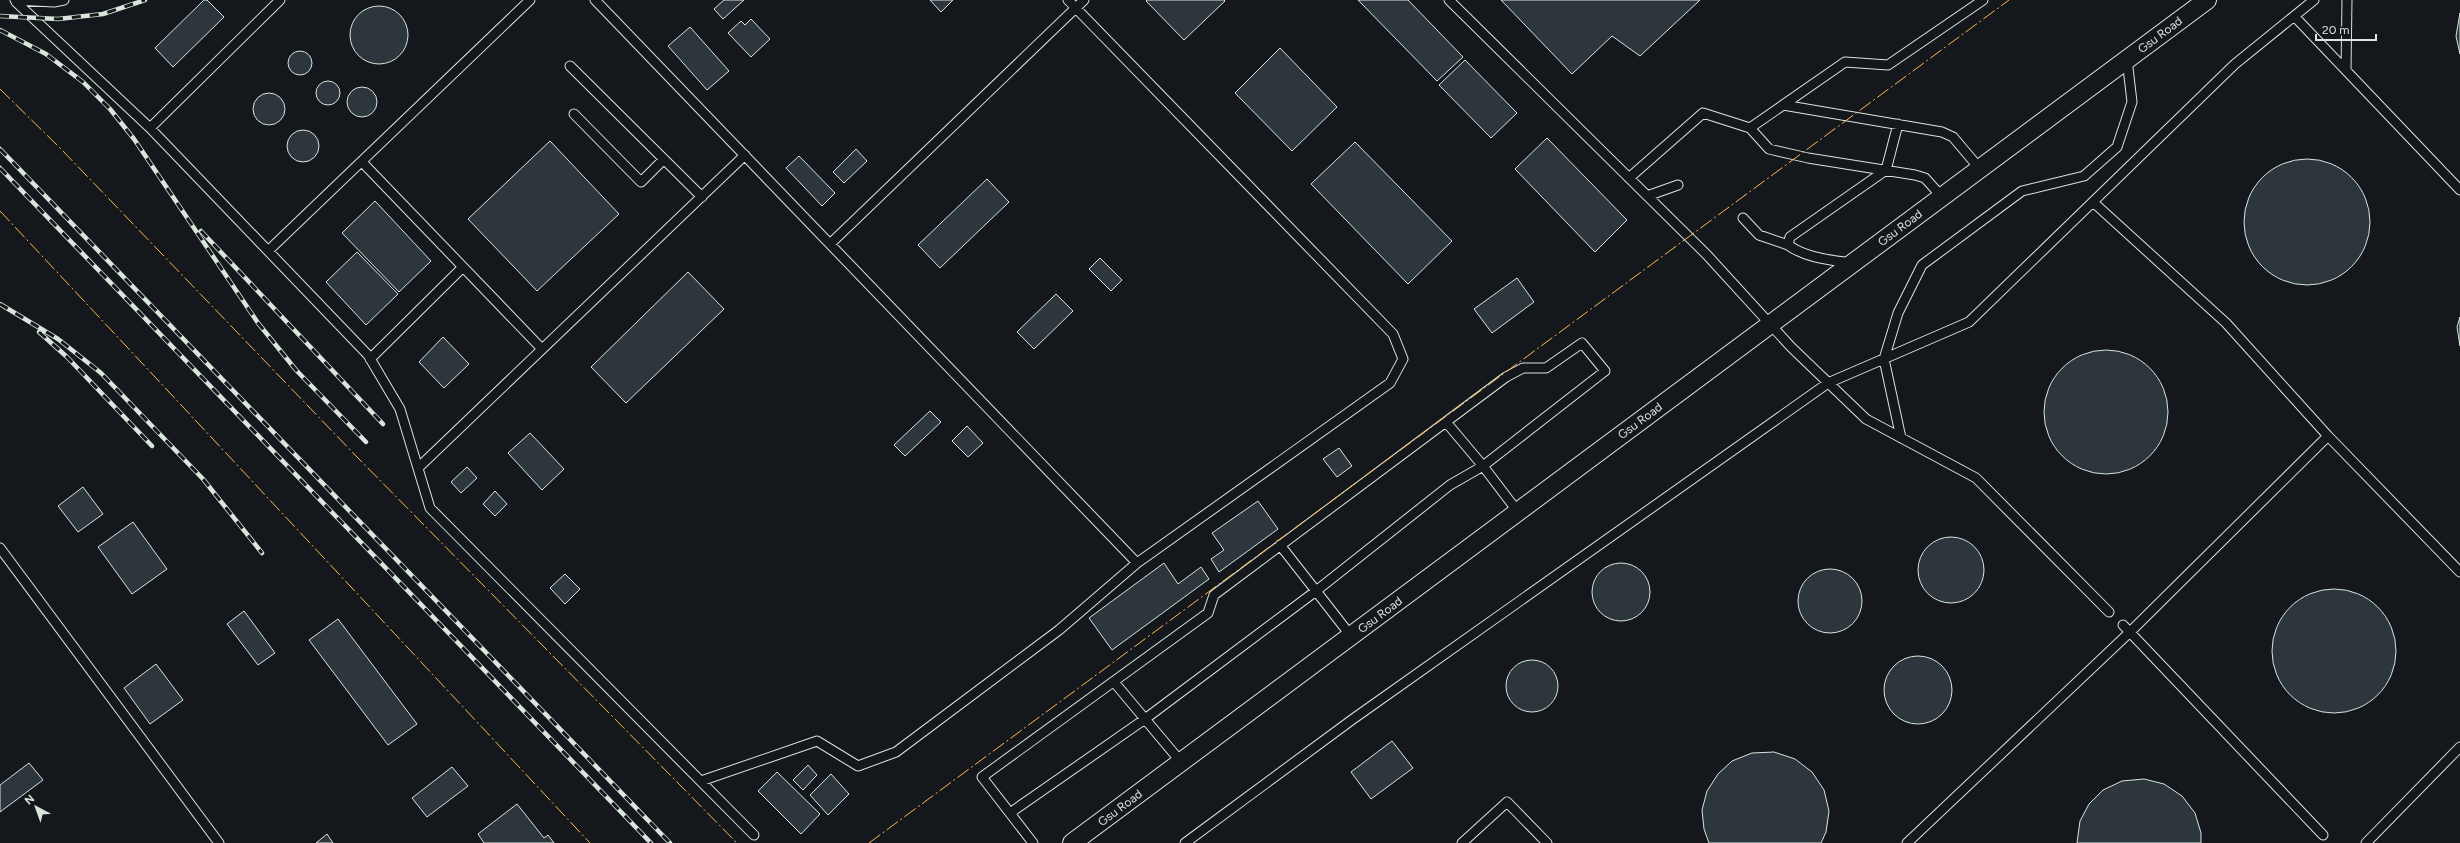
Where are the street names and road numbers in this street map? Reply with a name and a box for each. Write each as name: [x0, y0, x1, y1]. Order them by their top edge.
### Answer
street label: Gsu Road: [2135, 14, 2185, 56]
street label: Gsu Road: [1875, 207, 1925, 249]
street label: Gsu Road: [1615, 400, 1665, 442]
street label: Gsu Road: [1355, 594, 1405, 636]
street label: Gsu Road: [1095, 787, 1145, 829]

